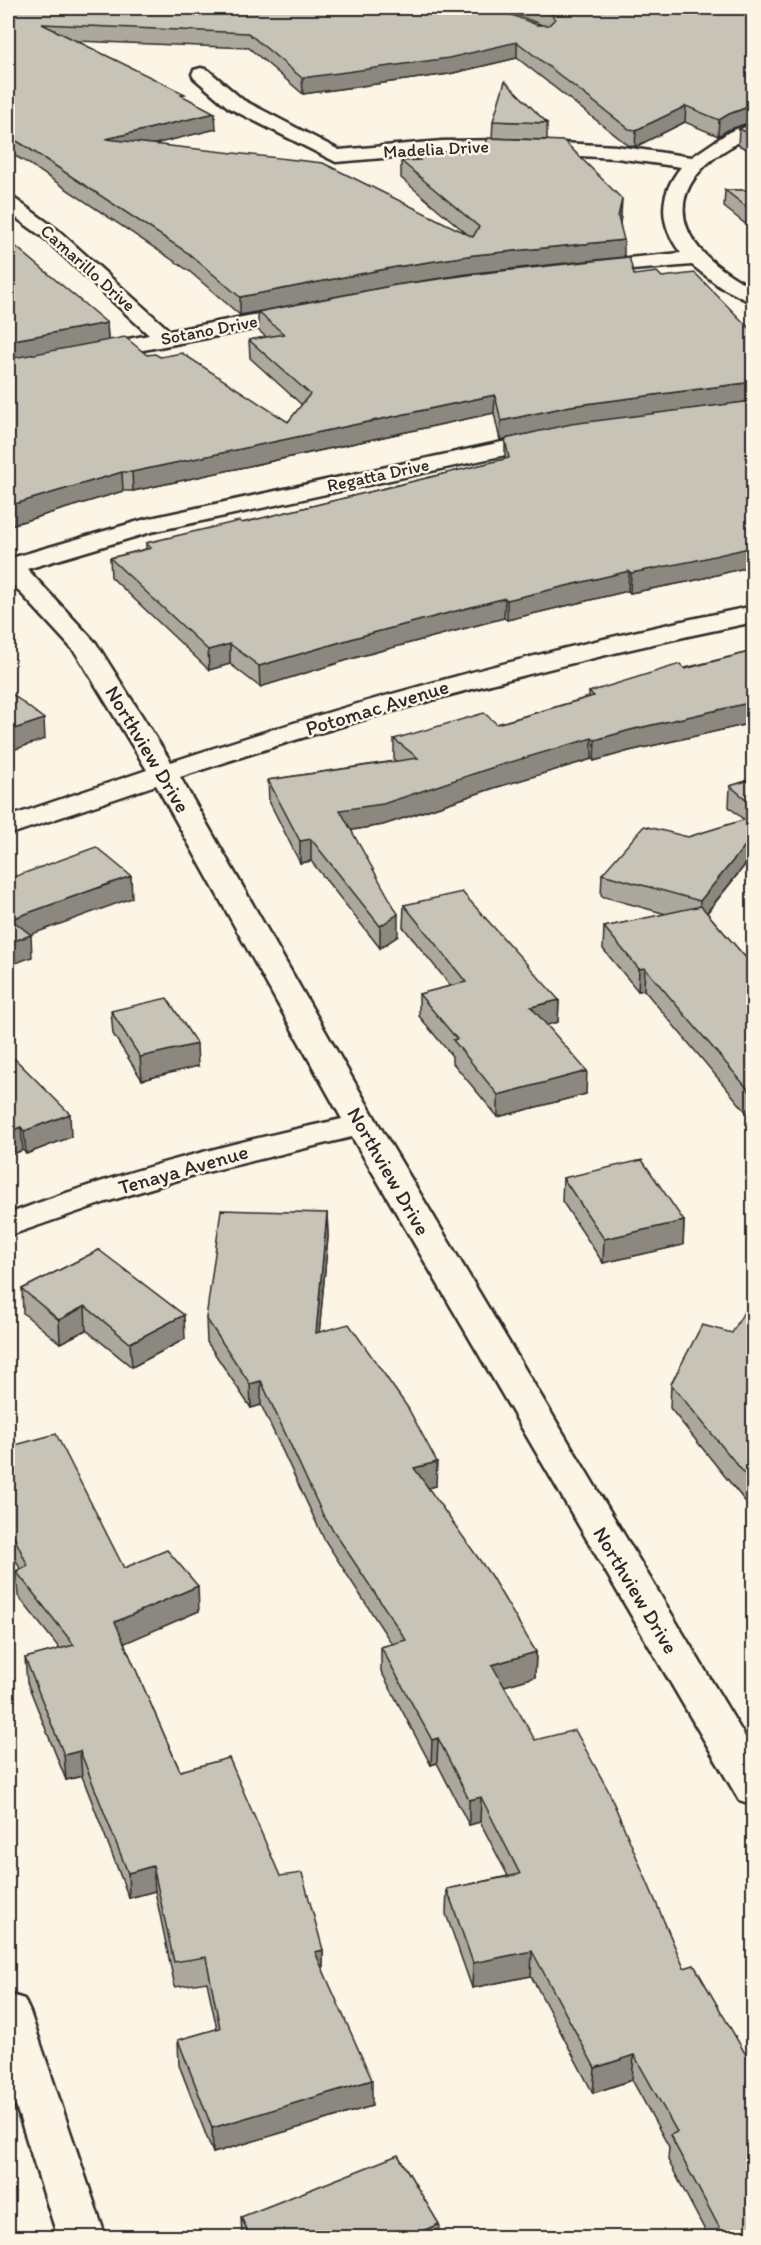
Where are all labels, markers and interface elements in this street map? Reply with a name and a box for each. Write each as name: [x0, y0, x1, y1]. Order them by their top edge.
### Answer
street label: Madelia Drive: [383, 135, 489, 163]
street label: Camarillo Drive: [36, 220, 140, 316]
street label: Sotano Drive: [159, 310, 259, 350]
street label: Regatta Drive: [325, 453, 431, 497]
street label: Potomac Avenue: [302, 673, 452, 741]
street label: Northview Drive: [100, 681, 196, 817]
street label: Northview Drive: [342, 1102, 436, 1240]
street label: Tenaya Avenue: [115, 1139, 251, 1199]
street label: Northview Drive: [588, 1522, 684, 1658]

